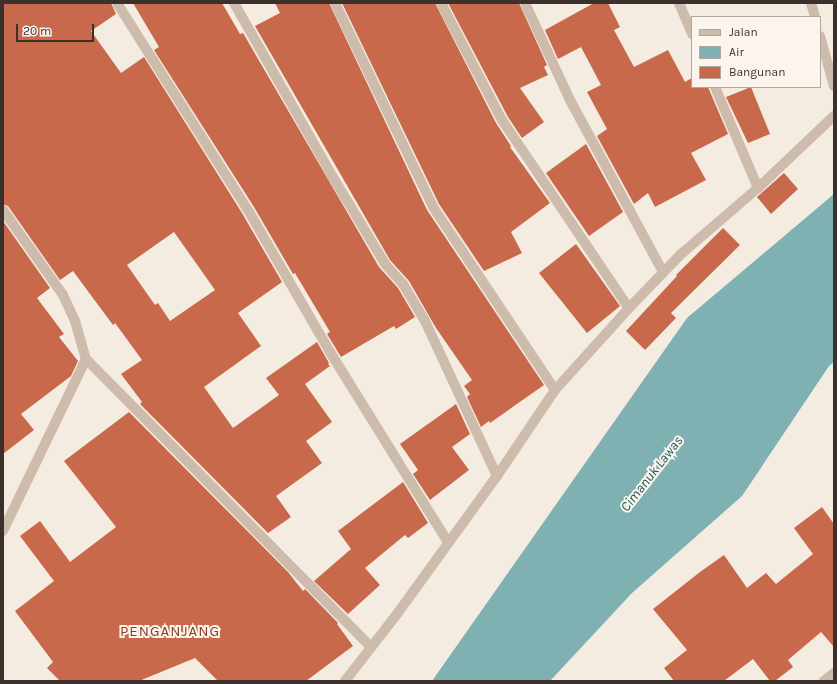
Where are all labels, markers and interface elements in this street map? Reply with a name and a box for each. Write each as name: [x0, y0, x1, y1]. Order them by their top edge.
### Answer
scale bar: [18, 16, 96, 42]
legend: [691, 16, 821, 88]
text: 20 m: [23, 24, 51, 38]
text: Jalan: [729, 25, 758, 39]
text: Air: [729, 45, 744, 59]
text: Bangunan: [729, 65, 785, 79]
water label: Cimanuk Lawas: [617, 433, 687, 515]
district label: PENGANJANG: [120, 623, 220, 641]

